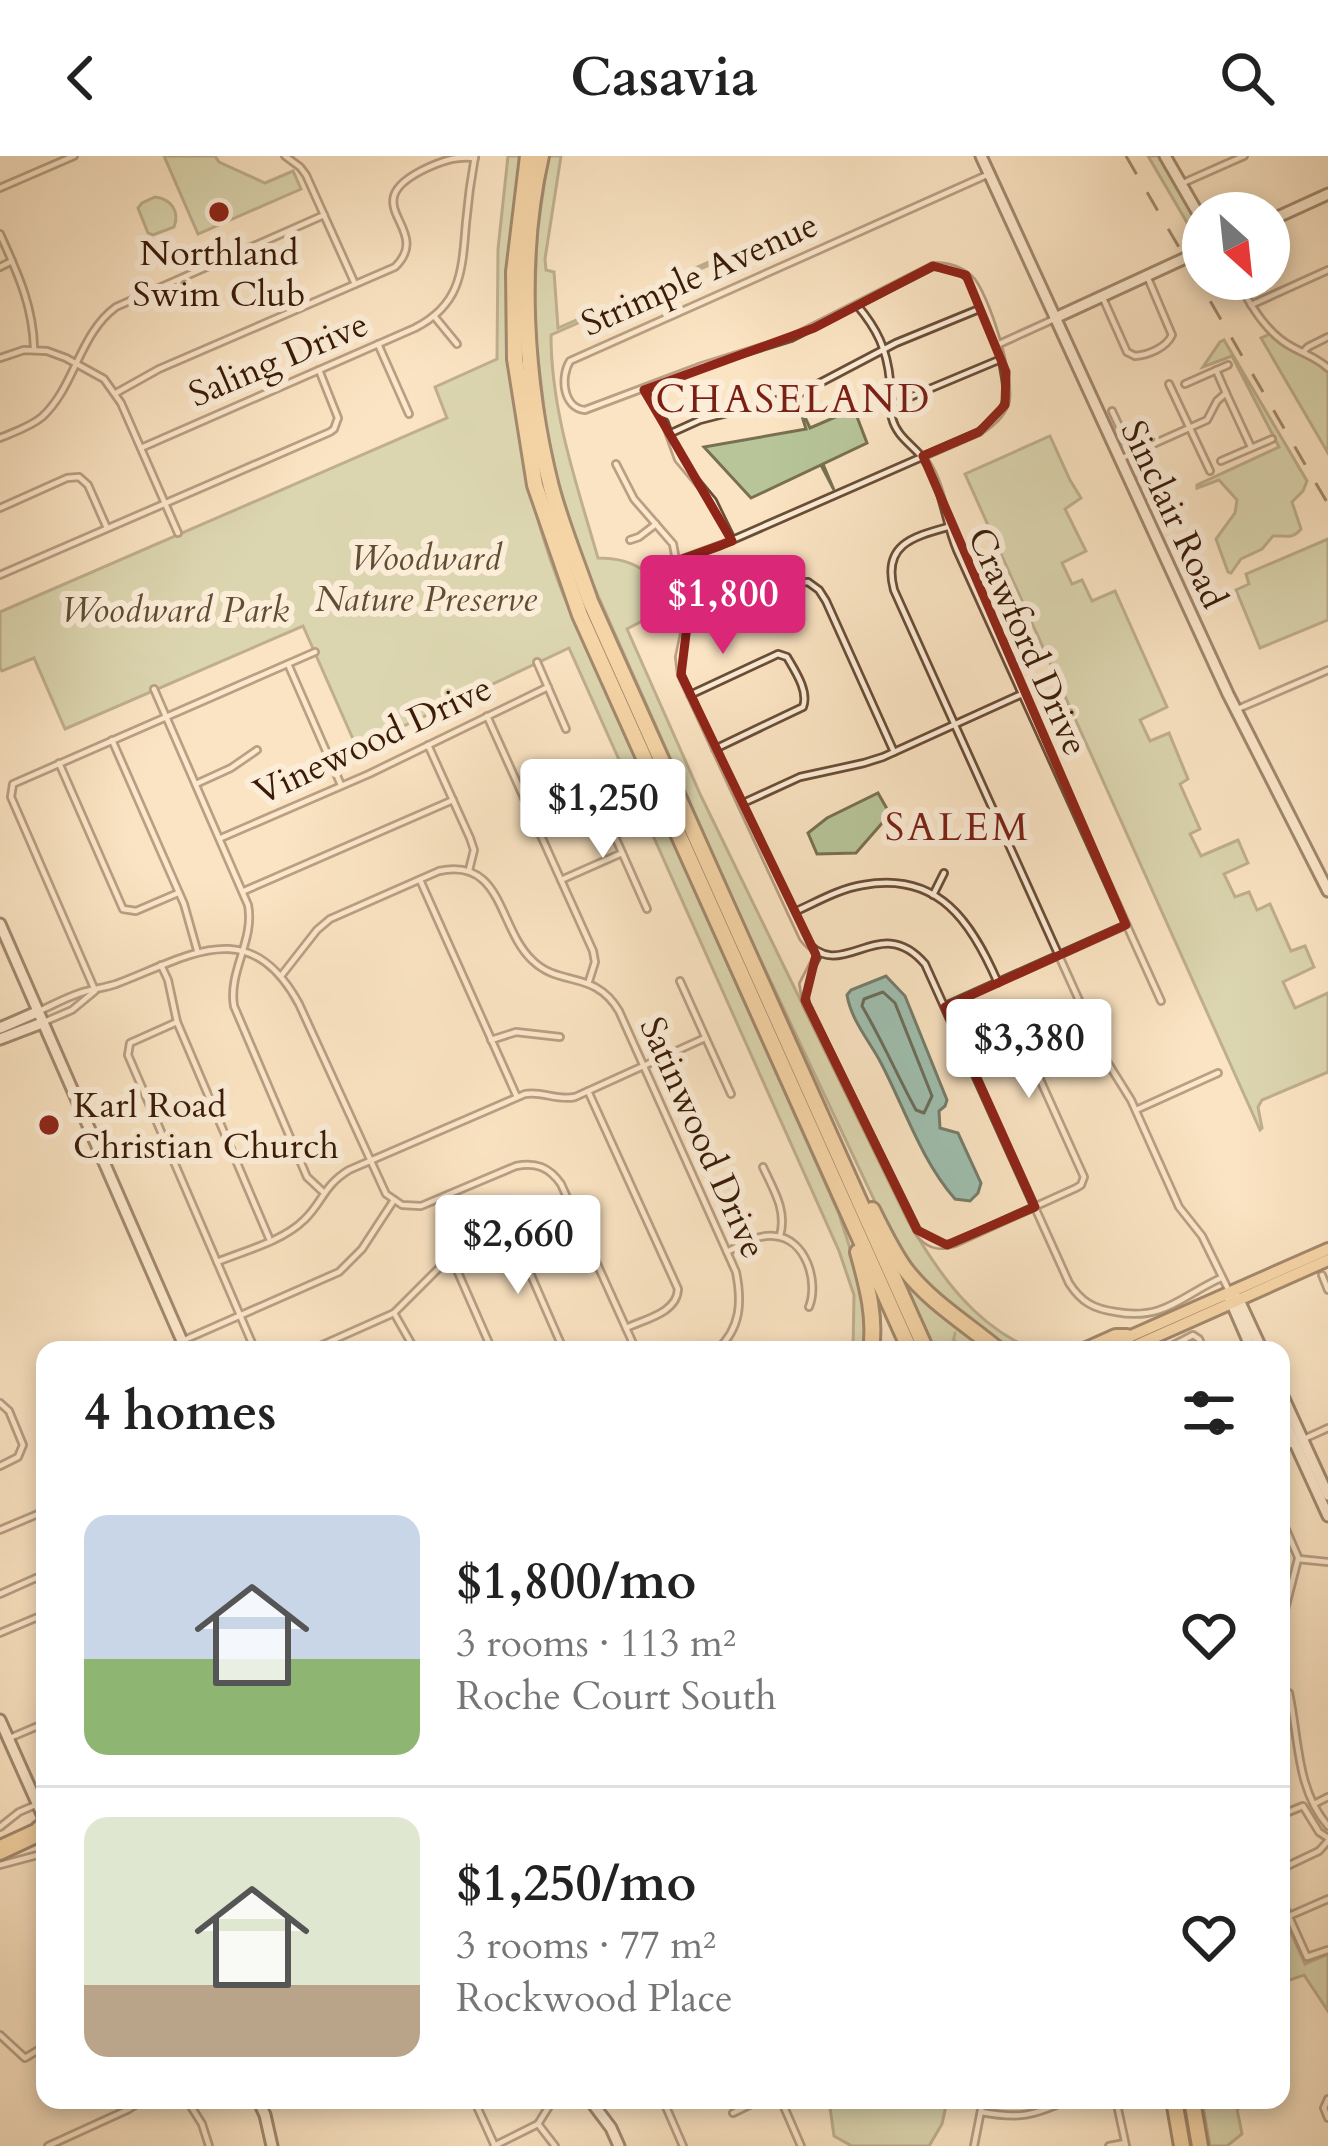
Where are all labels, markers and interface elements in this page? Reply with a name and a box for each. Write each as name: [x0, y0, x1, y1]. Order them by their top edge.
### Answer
text: Casavia: [570, 42, 758, 115]
icon: back: [48, 45, 114, 111]
icon: search: [1214, 45, 1280, 111]
north arrow: [1182, 192, 1290, 300]
map controls: [1182, 192, 1290, 300]
marker: Northland Swim Club: [206, 199, 232, 225]
street label: Strimple Avenue: [574, 200, 826, 348]
place label: Northland Swim Club: [133, 229, 305, 319]
street label: Saling Drive: [181, 300, 376, 419]
district label: CHASELAND: [655, 373, 933, 426]
street label: Sinclair Road: [1109, 413, 1238, 616]
street label: Crawford Drive: [956, 520, 1100, 763]
park label: Woodward Nature Preserve: [315, 534, 538, 624]
pin: $1,800: [625, 555, 821, 657]
text: $1,800: [667, 567, 779, 620]
park label: Woodward Park: [61, 586, 289, 635]
street label: Vinewood Drive: [246, 664, 499, 817]
pin: $1,250: [505, 759, 701, 861]
text: $1,250: [547, 771, 659, 824]
district label: SALEM: [885, 801, 1031, 854]
pin: $3,380: [931, 999, 1127, 1101]
street label: Satinwood Drive: [628, 1009, 778, 1266]
text: $3,380: [973, 1011, 1085, 1064]
place label: Karl Road Christian Church: [73, 1081, 339, 1171]
marker: Karl Road Christian Church: [36, 1112, 62, 1138]
pin: $2,660: [420, 1195, 616, 1297]
text: $2,660: [462, 1207, 574, 1260]
text: 4 homes: [84, 1378, 276, 1448]
icon: filters: [1176, 1380, 1242, 1446]
text: $1,800/mo: [456, 1547, 696, 1617]
icon: home: [180, 1563, 324, 1707]
icon: heart: [1176, 1602, 1242, 1668]
text: 3 rooms · 113 m²: [456, 1617, 736, 1670]
text: Roche Court South: [456, 1670, 777, 1723]
text: $1,250/mo: [456, 1849, 696, 1919]
icon: home: [180, 1865, 324, 2009]
icon: heart: [1176, 1904, 1242, 1970]
text: 3 rooms · 77 m²: [456, 1919, 716, 1972]
text: Rockwood Place: [456, 1972, 733, 2025]

